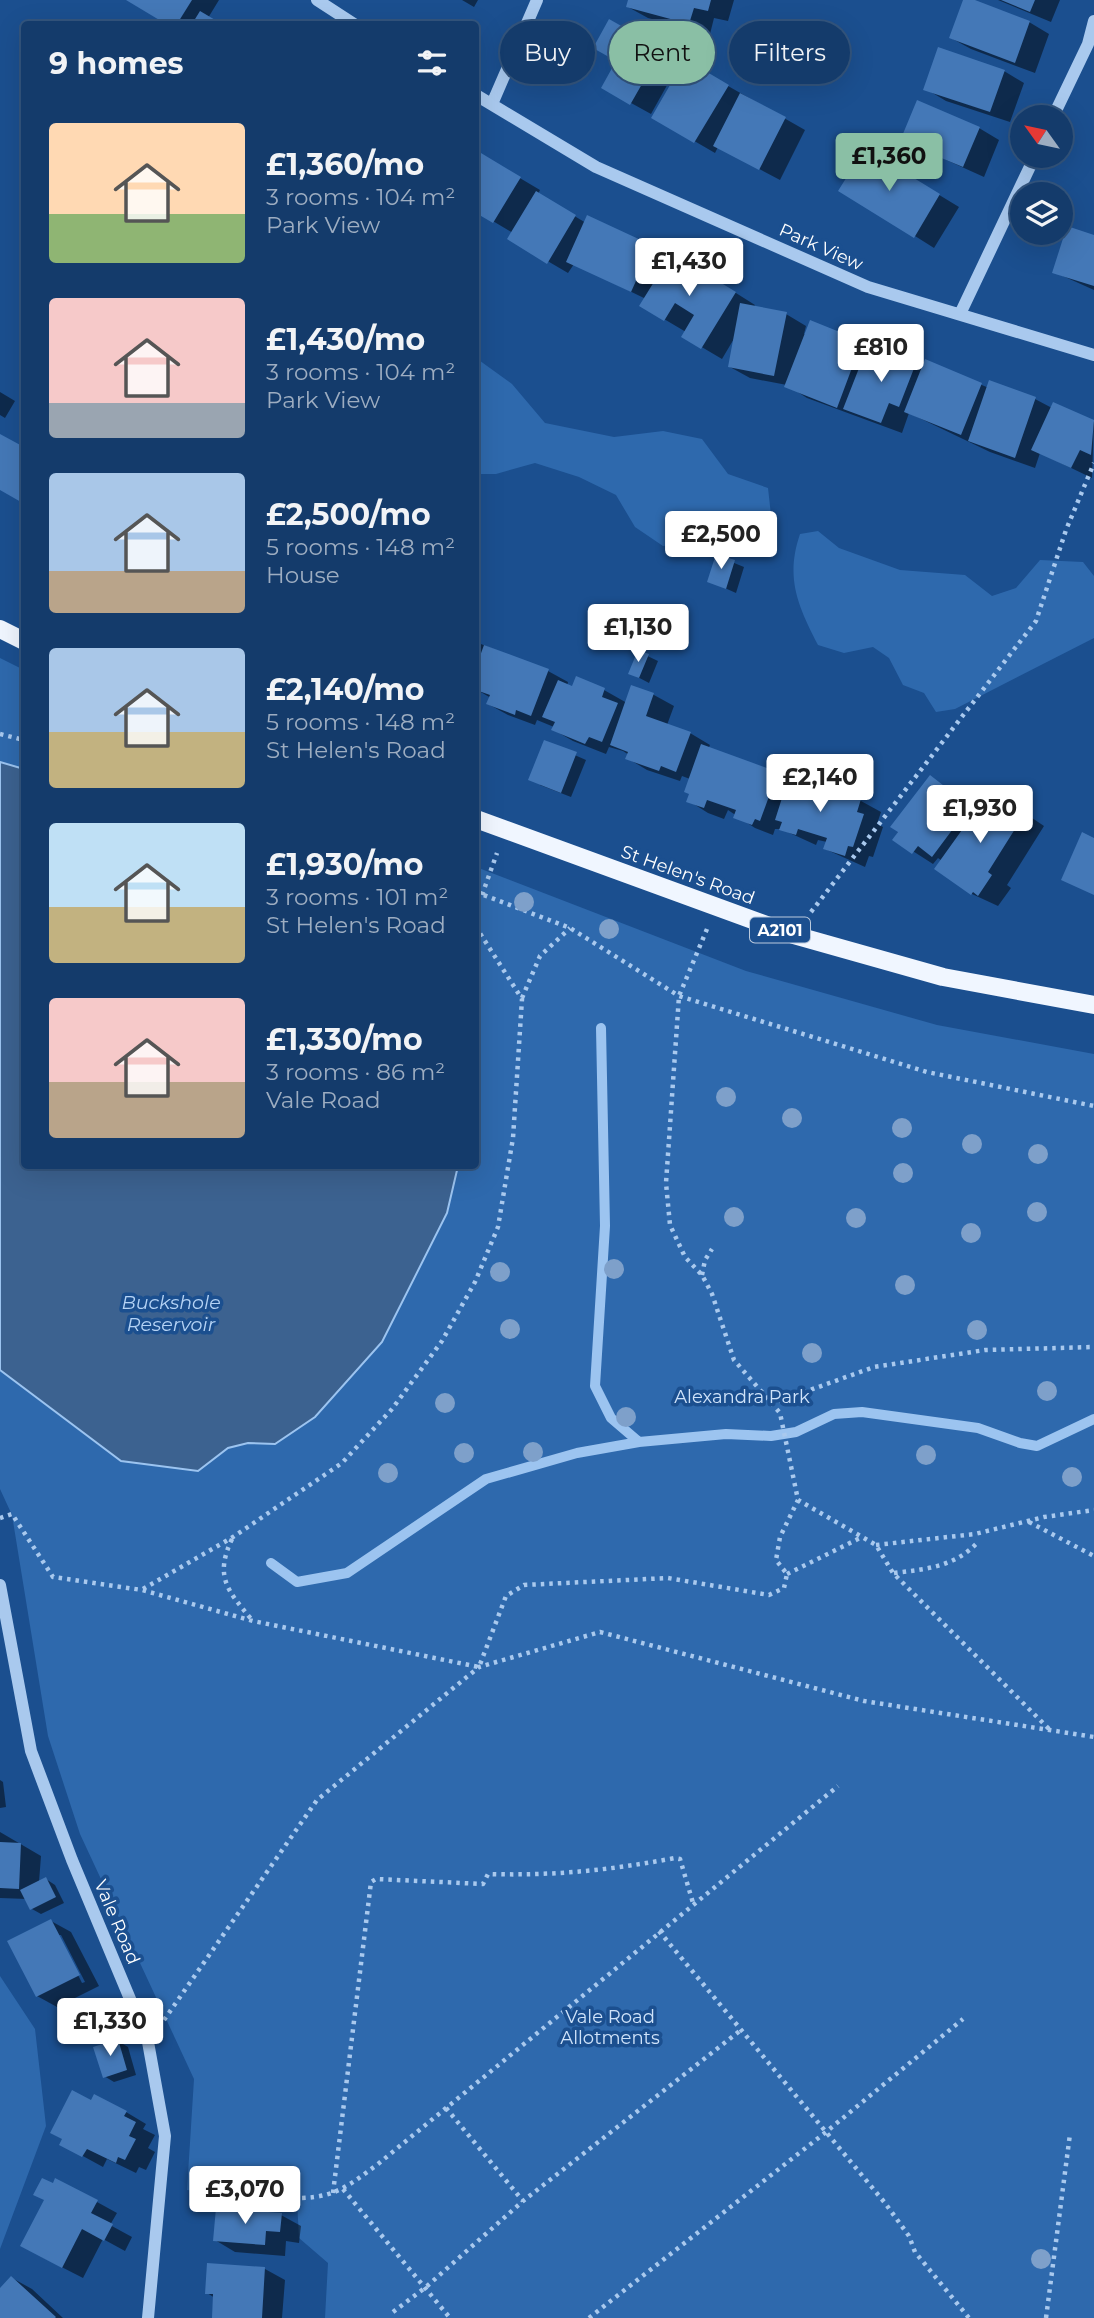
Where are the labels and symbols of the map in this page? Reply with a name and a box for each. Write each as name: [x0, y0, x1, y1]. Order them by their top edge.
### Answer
north arrow: [1010, 105, 1073, 168]
pin: £1,360: [832, 134, 946, 193]
street label: Park View: [776, 219, 866, 275]
pin: £1,430: [632, 238, 746, 298]
pin: £810: [840, 324, 922, 384]
pin: £2,500: [664, 512, 778, 571]
pin: £1,130: [581, 604, 695, 664]
pin: £2,140: [763, 754, 877, 814]
pin: £1,930: [923, 786, 1037, 845]
street label: St Helen's Road: [618, 841, 758, 909]
road number: A2101: [750, 918, 810, 942]
water label: Buckshole Reservoir: [121, 1291, 221, 1336]
park label: Alexandra Park: [674, 1386, 810, 1408]
street label: Vale Road: [89, 1876, 145, 1968]
pin: £1,330: [53, 1998, 167, 2058]
park label: Vale Road Allotments: [560, 2006, 660, 2049]
pin: £3,070: [188, 2166, 302, 2226]

